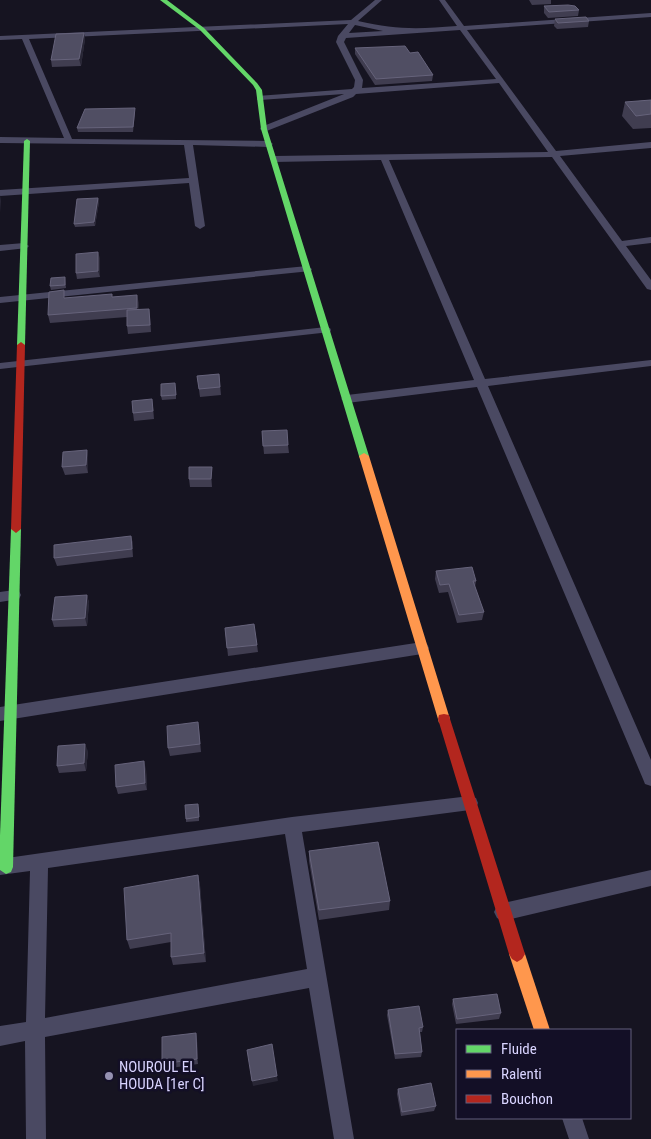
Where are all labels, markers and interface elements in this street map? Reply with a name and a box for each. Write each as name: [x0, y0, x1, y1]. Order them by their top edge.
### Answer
legend: [456, 1029, 631, 1119]
text: Fluide: [501, 1040, 537, 1058]
place label: NOUROUL EL HOUDA [1er C]: [119, 1058, 205, 1093]
text: Ralenti: [501, 1065, 542, 1083]
marker: NOUROUL EL HOUDA [1er C]: [103, 1070, 115, 1082]
text: Bouchon: [501, 1090, 553, 1108]

